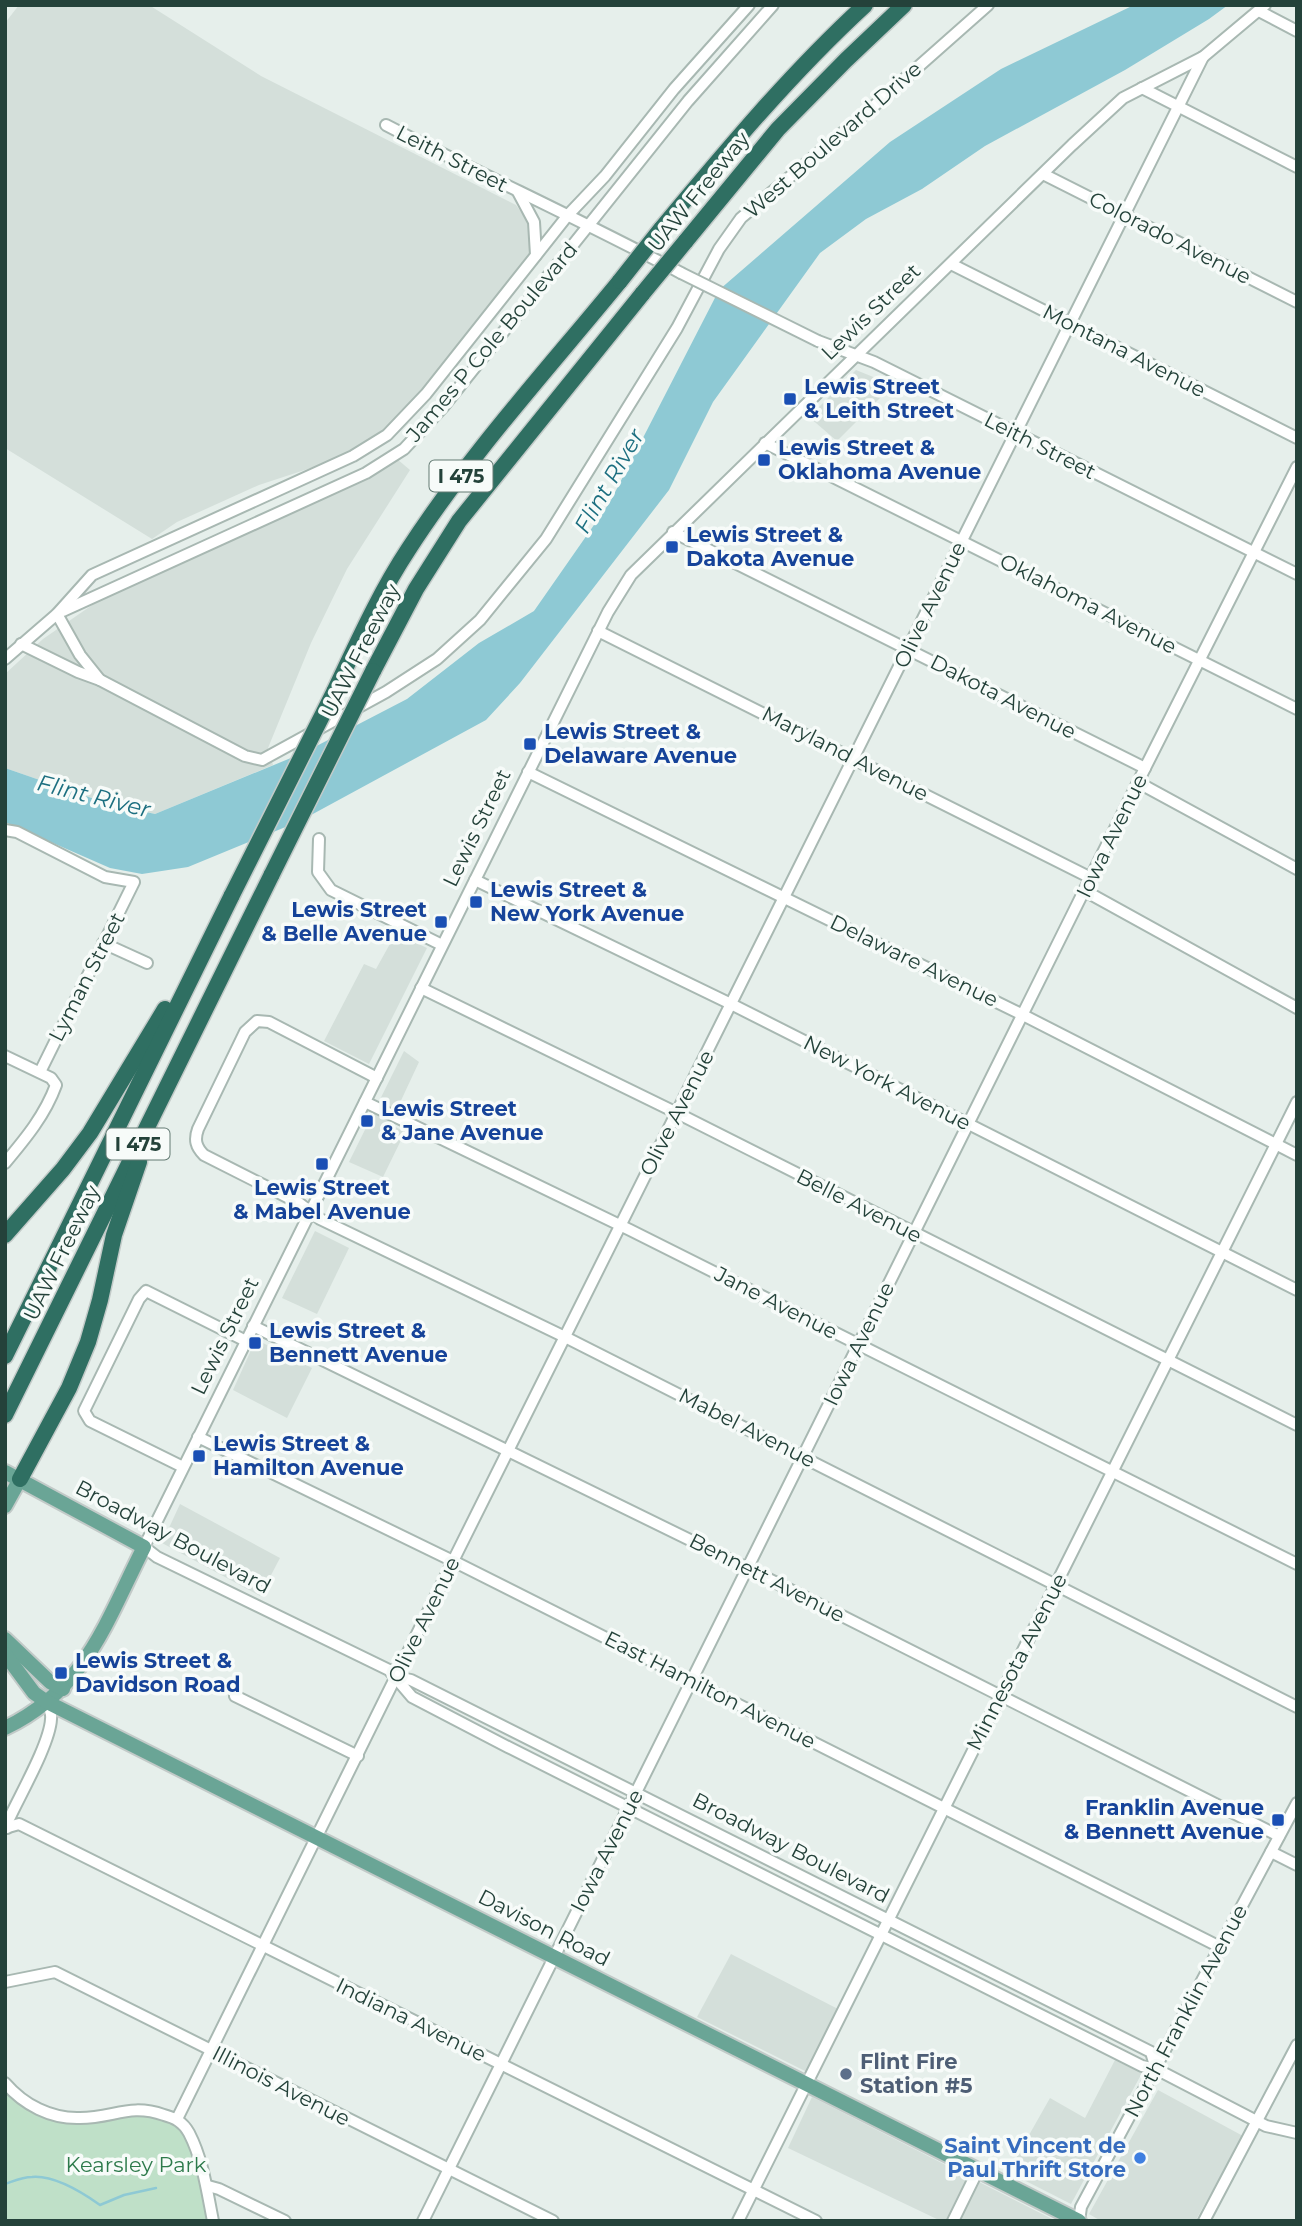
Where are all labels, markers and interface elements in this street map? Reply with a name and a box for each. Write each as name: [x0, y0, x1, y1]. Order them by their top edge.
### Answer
street label: West Boulevard Drive: [739, 56, 926, 223]
street label: Leith Street: [392, 120, 512, 197]
street label: UAW Freeway: [643, 126, 755, 257]
street label: Colorado Avenue: [1085, 186, 1255, 289]
street label: James P Cole Boulevard: [400, 237, 582, 447]
street label: Lewis Street: [816, 258, 925, 365]
street label: Montana Avenue: [1039, 299, 1210, 402]
place label: Lewis Street & Leith Street: [804, 374, 954, 423]
marker: Lewis Street & Leith Street: [782, 391, 798, 407]
street label: Leith Street: [980, 407, 1100, 484]
water label: Flint River: [568, 423, 650, 538]
place label: Lewis Street & Oklahoma Avenue: [778, 435, 981, 484]
marker: Lewis Street & Oklahoma Avenue: [756, 452, 772, 468]
road number: I 475: [430, 461, 492, 491]
place label: Lewis Street & Dakota Avenue: [686, 522, 854, 571]
street label: Olive Avenue: [888, 538, 971, 672]
marker: Lewis Street & Dakota Avenue: [664, 539, 680, 555]
street label: Oklahoma Avenue: [996, 548, 1181, 659]
street label: UAW Freeway: [316, 579, 405, 722]
street label: Dakota Avenue: [926, 649, 1080, 744]
street label: Maryland Avenue: [758, 701, 933, 806]
place label: Lewis Street & Delaware Avenue: [544, 719, 737, 768]
marker: Lewis Street & Delaware Avenue: [522, 736, 538, 752]
street label: Lewis Street: [437, 765, 516, 891]
water label: Flint River: [34, 768, 154, 824]
street label: Iowa Avenue: [1071, 770, 1152, 902]
place label: Lewis Street & New York Avenue: [490, 877, 684, 926]
marker: Lewis Street & New York Avenue: [468, 894, 484, 910]
place label: Lewis Street & Belle Avenue: [261, 897, 427, 946]
street label: Lyman Street: [43, 908, 130, 1046]
street label: Delaware Avenue: [826, 909, 1002, 1012]
marker: Lewis Street & Belle Avenue: [433, 914, 449, 930]
street label: New York Avenue: [799, 1030, 975, 1136]
street label: Olive Avenue: [634, 1046, 719, 1180]
place label: Lewis Street & Jane Avenue: [381, 1096, 544, 1145]
marker: Lewis Street & Jane Avenue: [359, 1113, 375, 1129]
road number: I 475: [106, 1128, 170, 1160]
marker: Lewis Street & Mabel Avenue: [314, 1156, 330, 1172]
street label: Belle Avenue: [792, 1163, 926, 1248]
place label: Lewis Street & Mabel Avenue: [233, 1175, 411, 1224]
street label: UAW Freeway: [18, 1181, 105, 1324]
street label: Jane Avenue: [710, 1260, 842, 1344]
street label: Lewis Street: [185, 1273, 264, 1399]
street label: Iowa Avenue: [818, 1278, 899, 1410]
place label: Lewis Street & Bennett Avenue: [269, 1318, 448, 1367]
marker: Lewis Street & Bennett Avenue: [247, 1335, 263, 1351]
street label: Mabel Avenue: [675, 1382, 820, 1473]
place label: Lewis Street & Hamilton Avenue: [213, 1431, 404, 1480]
marker: Lewis Street & Hamilton Avenue: [191, 1448, 207, 1464]
street label: Broadway Boulevard: [71, 1474, 275, 1599]
street label: Bennett Avenue: [685, 1528, 849, 1628]
street label: Olive Avenue: [382, 1553, 465, 1687]
street label: Minnesota Avenue: [961, 1569, 1072, 1755]
street label: East Hamilton Avenue: [600, 1625, 820, 1754]
place label: Lewis Street & Davidson Road: [75, 1648, 240, 1697]
marker: Lewis Street & Davidson Road: [53, 1665, 69, 1681]
street label: Iowa Avenue: [565, 1785, 648, 1916]
street label: Broadway Boulevard: [689, 1787, 894, 1908]
place label: Franklin Avenue & Bennett Avenue: [1064, 1795, 1264, 1844]
marker: Franklin Avenue & Bennett Avenue: [1270, 1812, 1286, 1828]
street label: Davison Road: [474, 1884, 614, 1972]
street label: North Franklin Avenue: [1119, 1900, 1252, 2121]
street label: Indiana Avenue: [332, 1972, 490, 2067]
street label: Illinois Avenue: [208, 2040, 354, 2131]
place label: Flint Fire Station #5: [860, 2049, 972, 2098]
marker: Flint Fire Station #5: [838, 2066, 854, 2082]
place label: Saint Vincent de Paul Thrift Store: [944, 2133, 1126, 2182]
marker: Saint Vincent de Paul Thrift Store: [1132, 2150, 1148, 2166]
park label: Kearsley Park: [66, 2152, 207, 2177]

